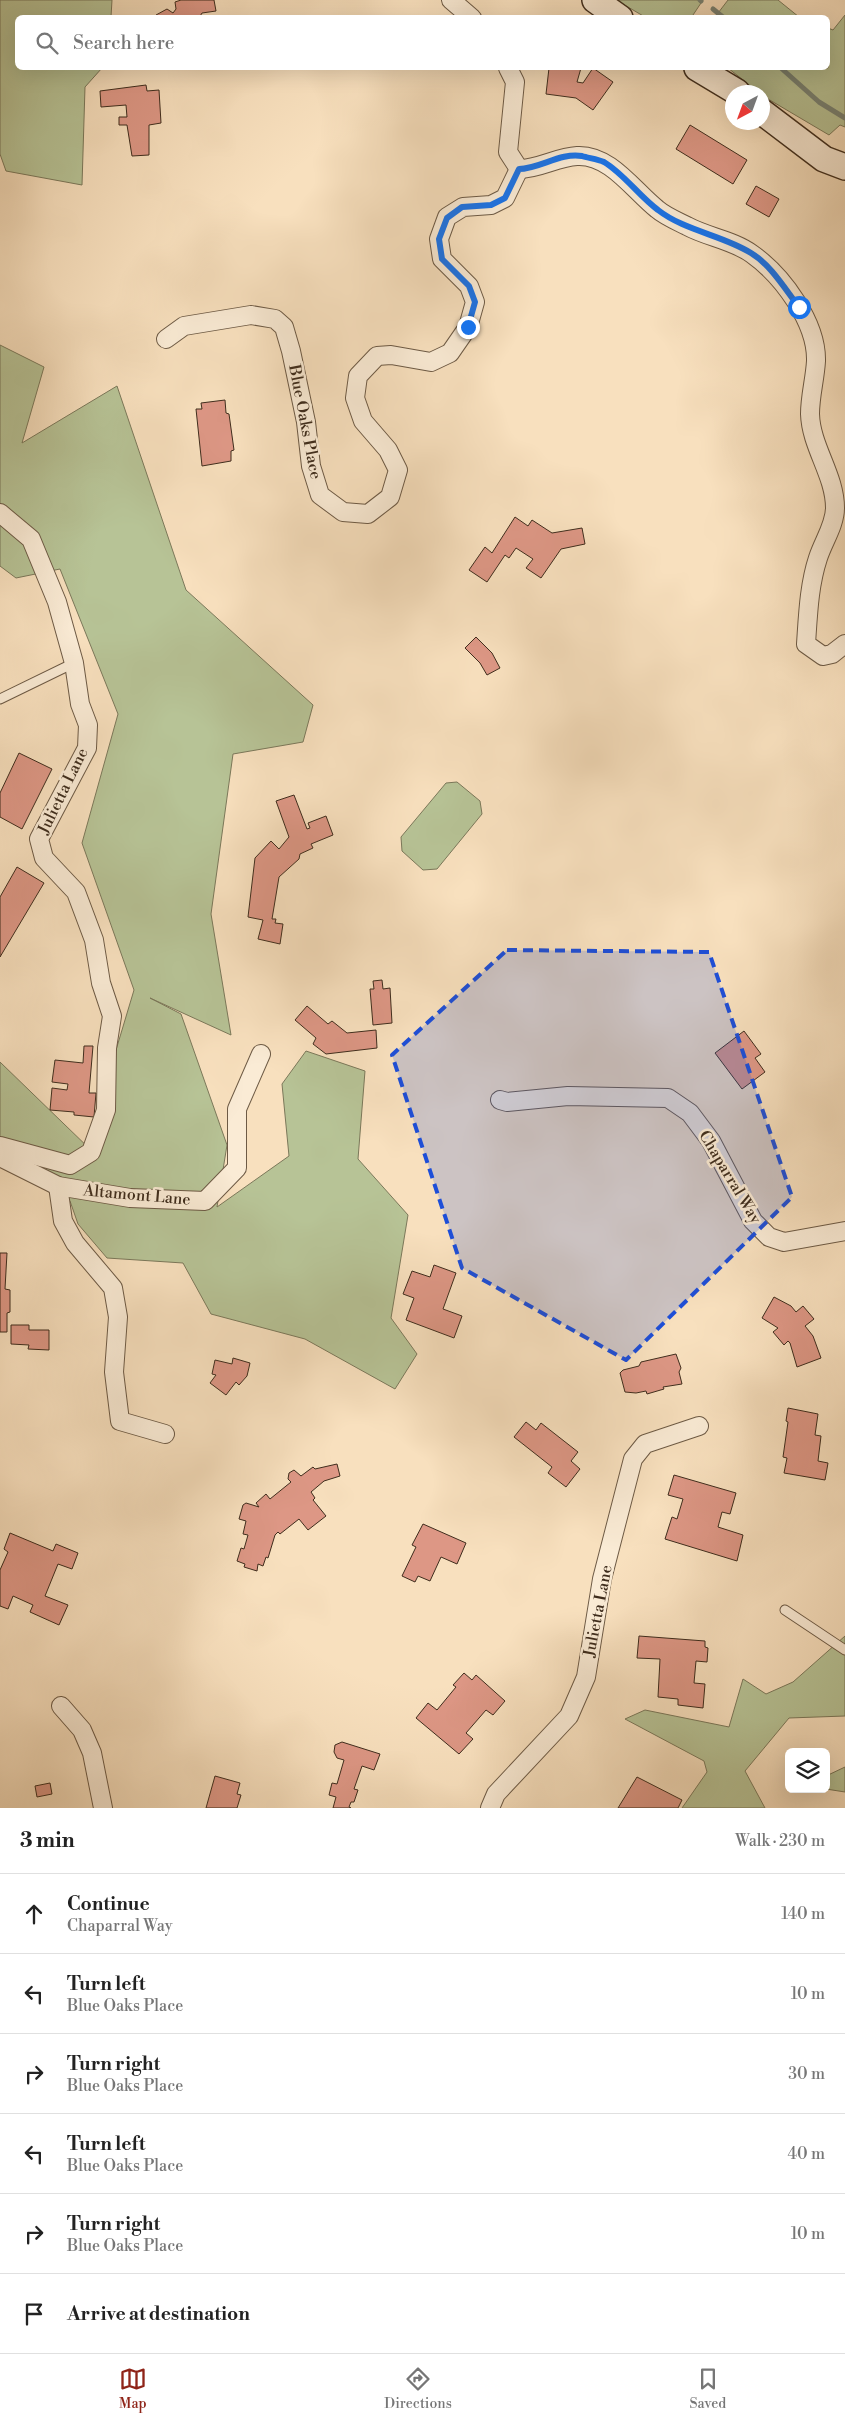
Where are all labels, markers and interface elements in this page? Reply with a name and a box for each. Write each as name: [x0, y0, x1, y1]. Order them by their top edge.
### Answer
search box: [15, 15, 830, 70]
icon: search: [33, 29, 61, 57]
text: Search here: [73, 31, 174, 55]
north arrow: [725, 85, 770, 130]
route start: [788, 296, 811, 319]
route end: [457, 316, 480, 339]
street label: Blue Oaks Place: [284, 362, 326, 481]
street label: Julietta Lane: [33, 745, 92, 838]
street label: Chaparral Way: [694, 1127, 766, 1228]
street label: Altamont Lane: [82, 1180, 191, 1210]
street label: Julietta Lane: [579, 1563, 617, 1660]
map controls: [785, 1748, 830, 1793]
button: layers: [785, 1748, 830, 1793]
text: 3 min: [20, 1828, 75, 1854]
text: Walk · 230 m: [735, 1831, 825, 1851]
text: Continue: [67, 1892, 150, 1916]
icon: ahead: [20, 1900, 48, 1928]
text: 140 m: [781, 1904, 825, 1924]
text: Chaparral Way: [67, 1916, 172, 1936]
text: Turn left: [67, 1972, 146, 1996]
icon: left: [20, 1980, 48, 2008]
text: 10 m: [791, 1984, 825, 2004]
text: Blue Oaks Place: [67, 1996, 183, 2016]
text: Turn right: [67, 2052, 160, 2076]
icon: right: [20, 2060, 48, 2088]
text: 30 m: [788, 2064, 825, 2084]
text: Blue Oaks Place: [67, 2076, 183, 2096]
text: Turn left: [67, 2132, 146, 2156]
icon: left: [20, 2140, 48, 2168]
text: 40 m: [788, 2144, 825, 2164]
text: Blue Oaks Place: [67, 2156, 183, 2176]
text: Turn right: [67, 2212, 160, 2236]
icon: right: [20, 2220, 48, 2248]
text: 10 m: [791, 2224, 825, 2244]
text: Blue Oaks Place: [67, 2236, 183, 2256]
icon: arrive: [20, 2300, 48, 2328]
text: Arrive at destination: [67, 2302, 250, 2326]
tab: Map: [119, 2365, 147, 2413]
tab: Directions: [384, 2365, 452, 2413]
tab: Saved: [689, 2365, 726, 2413]

